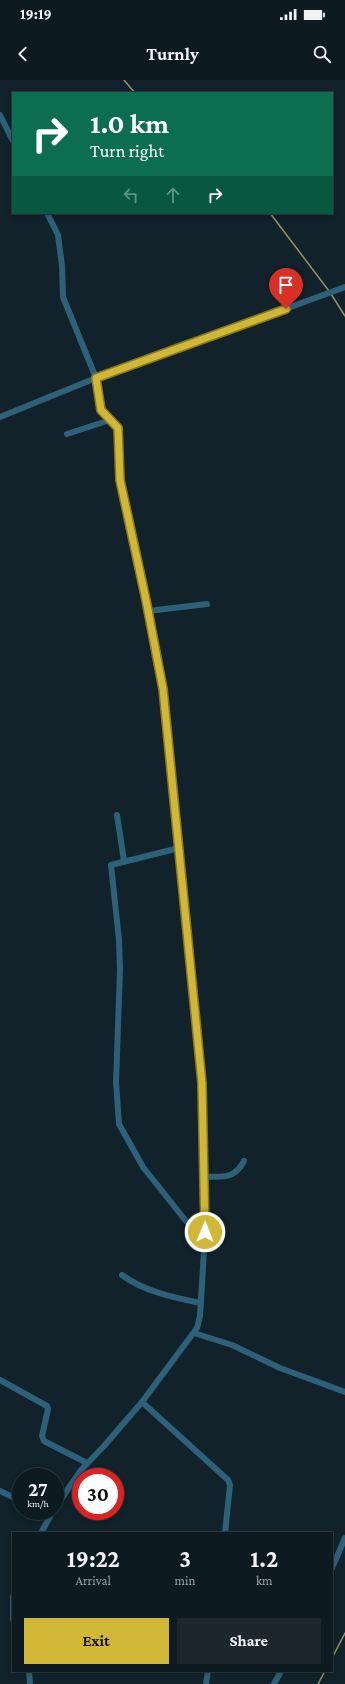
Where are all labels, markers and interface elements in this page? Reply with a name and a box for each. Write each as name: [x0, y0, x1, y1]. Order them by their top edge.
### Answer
text: 19:19: [20, 6, 52, 22]
icon: back: [12, 43, 34, 65]
icon: search: [311, 43, 333, 65]
text: Turnly: [146, 44, 199, 64]
icon: right: [24, 108, 76, 160]
text: 1.0 km: [90, 108, 169, 139]
text: Turn right: [90, 141, 164, 161]
icon: left: [120, 184, 142, 206]
icon: ahead: [162, 184, 184, 206]
icon: right: [204, 184, 226, 206]
pin: [269, 268, 303, 309]
icon: arrive: [275, 274, 297, 296]
position arrow: [184, 1211, 226, 1253]
speed limit sign: 30: [72, 1468, 124, 1520]
text: 27: [28, 1478, 48, 1500]
text: km/h: [27, 1498, 49, 1509]
text: 19:22: [67, 1545, 120, 1572]
text: 3: [179, 1545, 191, 1572]
text: 1.2: [250, 1545, 278, 1572]
text: Arrival: [76, 1573, 111, 1588]
text: min: [175, 1573, 195, 1588]
text: km: [256, 1573, 273, 1588]
button: Exit: [24, 1618, 169, 1664]
button: Share: [177, 1618, 321, 1664]

